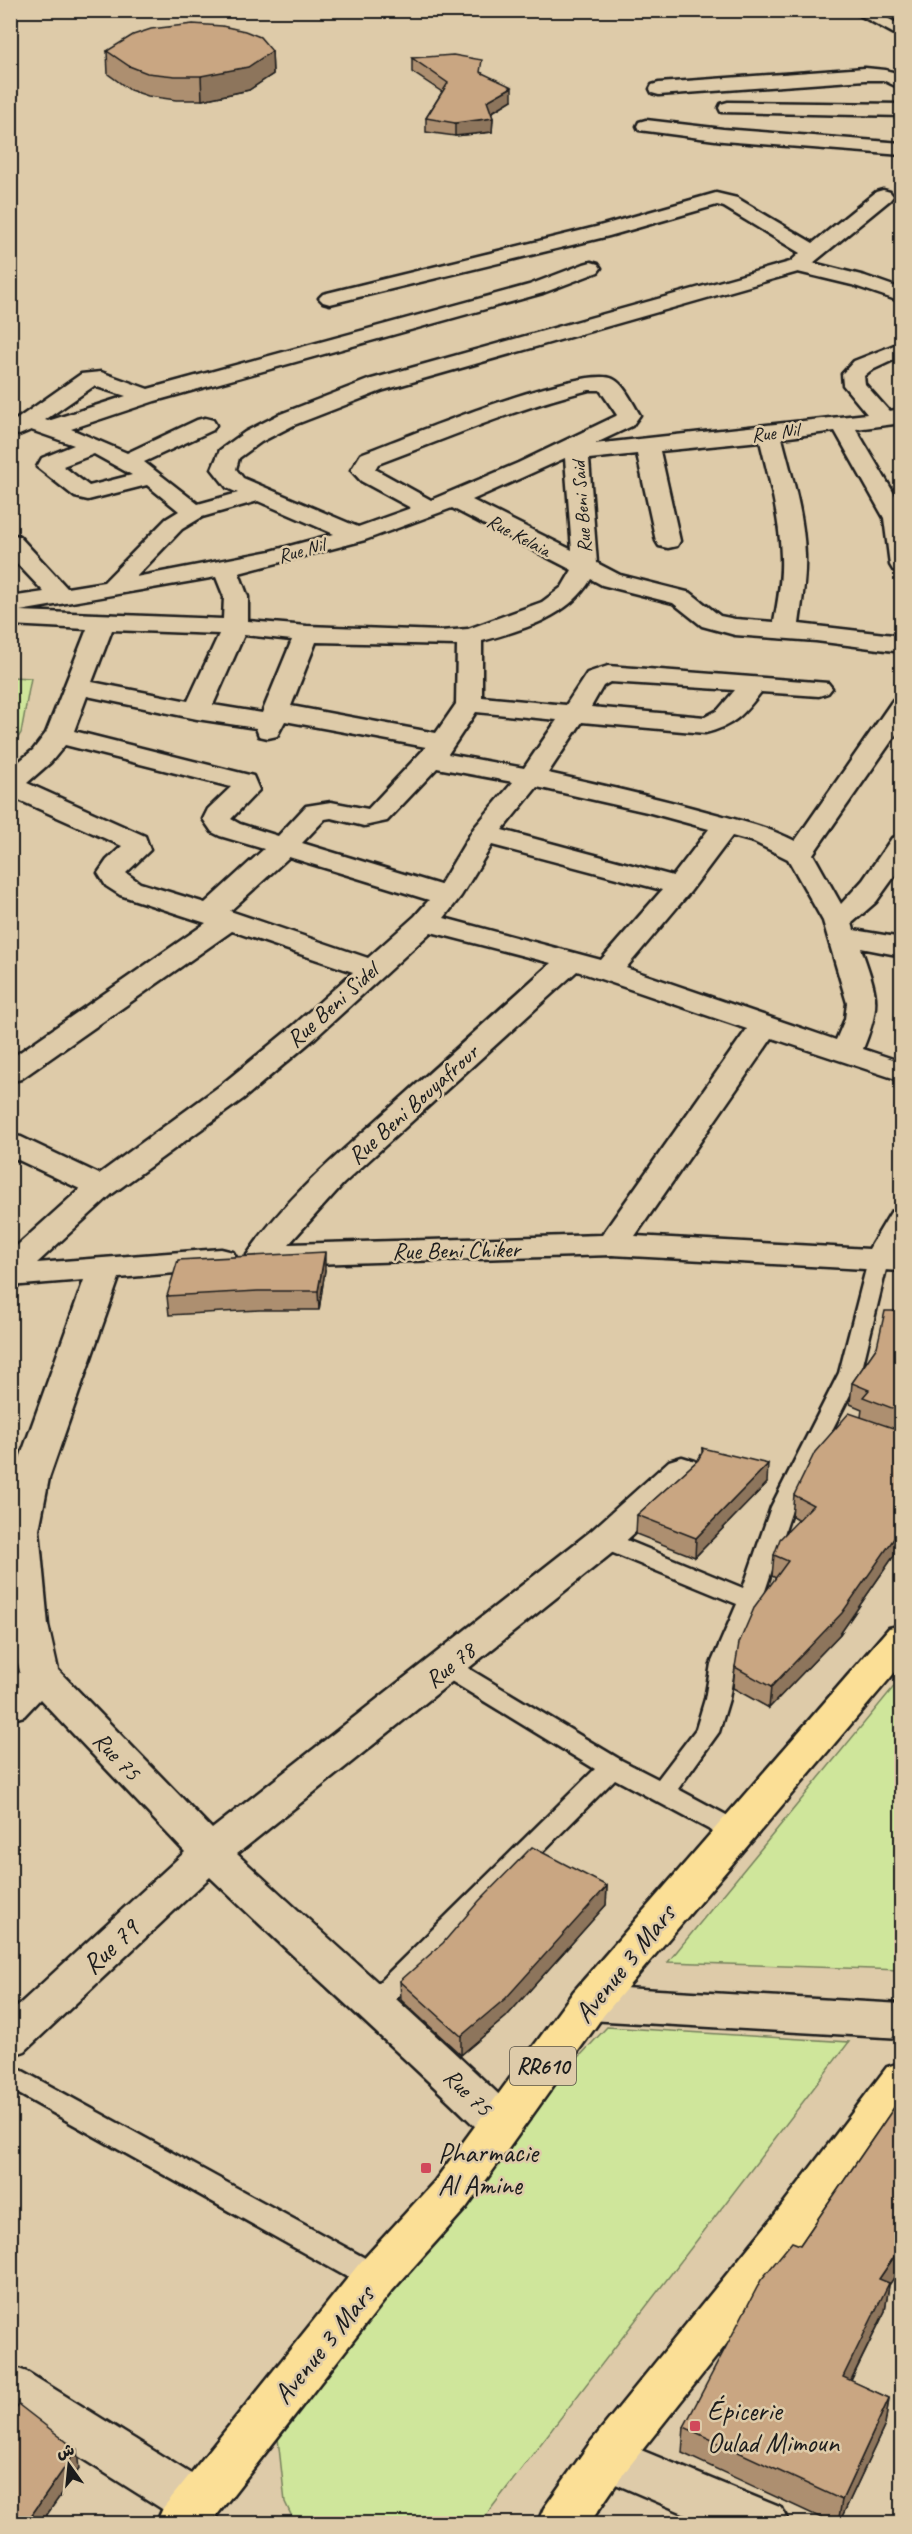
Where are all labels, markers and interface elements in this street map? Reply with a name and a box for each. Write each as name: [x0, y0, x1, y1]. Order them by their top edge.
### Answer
street label: Rue Nil: [750, 417, 804, 448]
street label: Rue Beni Said: [566, 457, 597, 554]
street label: Rue Kelaia: [483, 508, 557, 563]
street label: Rue Nil: [275, 531, 331, 569]
street label: Rue Beni Sidel: [280, 953, 387, 1054]
street label: Rue Beni Bouyafrour: [341, 1036, 486, 1171]
street label: Rue Beni Chiker: [392, 1234, 523, 1266]
street label: Rue 78: [419, 1634, 483, 1694]
street label: Rue 75: [87, 1725, 148, 1788]
street label: Avenue 3 Mars: [566, 1895, 684, 2030]
street label: Rue 79: [74, 1910, 148, 1982]
road number: RR610: [510, 2047, 576, 2085]
street label: Rue 75: [437, 2062, 500, 2123]
place label: Pharmacie Al Amine: [438, 2135, 540, 2202]
marker: Pharmacie Al Amine: [419, 2161, 433, 2175]
street label: Avenue 3 Mars: [265, 2276, 383, 2411]
place label: Épicerie Oulad Mimoun: [707, 2393, 841, 2460]
marker: Épicerie Oulad Mimoun: [688, 2419, 702, 2433]
north arrow: [39, 2435, 99, 2495]
text: ش: [54, 2440, 76, 2463]

